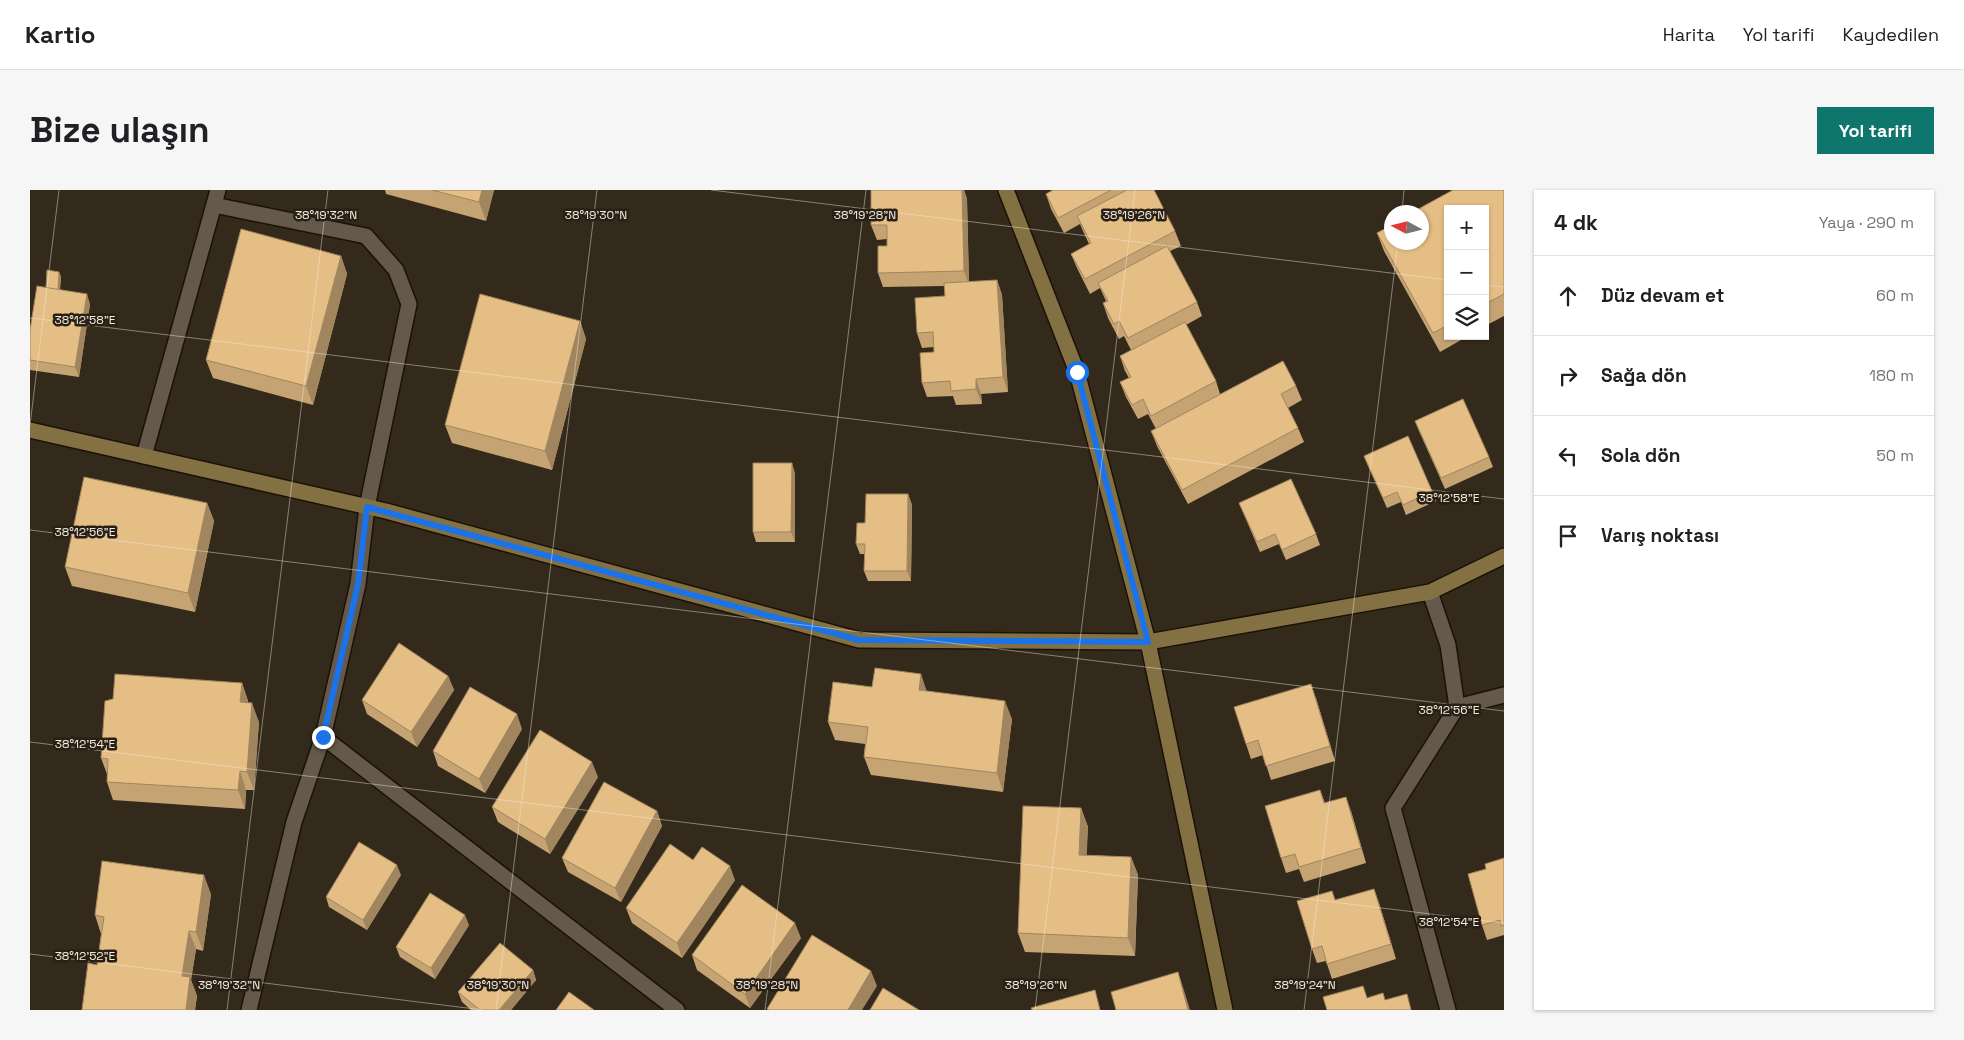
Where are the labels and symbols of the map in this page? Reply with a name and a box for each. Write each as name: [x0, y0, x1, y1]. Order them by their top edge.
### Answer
north arrow: [1384, 205, 1429, 250]
text: 38°19'32"N: [295, 207, 357, 223]
text: 38°19'30"N: [565, 207, 627, 223]
text: 38°19'28"N: [834, 207, 896, 223]
text: 38°19'26"N: [1103, 207, 1165, 223]
text: 38°12'58"E: [54, 312, 116, 328]
route start: [1066, 361, 1089, 384]
text: 38°12'58"E: [1418, 490, 1480, 506]
text: 38°12'56"E: [55, 524, 116, 540]
text: 38°12'56"E: [1419, 702, 1480, 718]
route end: [312, 726, 335, 749]
text: 38°12'54"E: [55, 736, 116, 752]
text: 38°12'54"E: [1419, 914, 1480, 930]
text: 38°12'52"E: [55, 948, 116, 964]
text: 38°19'32"N: [198, 977, 260, 993]
text: 38°19'30"N: [467, 977, 529, 993]
text: 38°19'28"N: [736, 977, 798, 993]
text: 38°19'26"N: [1005, 977, 1067, 993]
text: 38°19'24"N: [1274, 977, 1336, 993]

